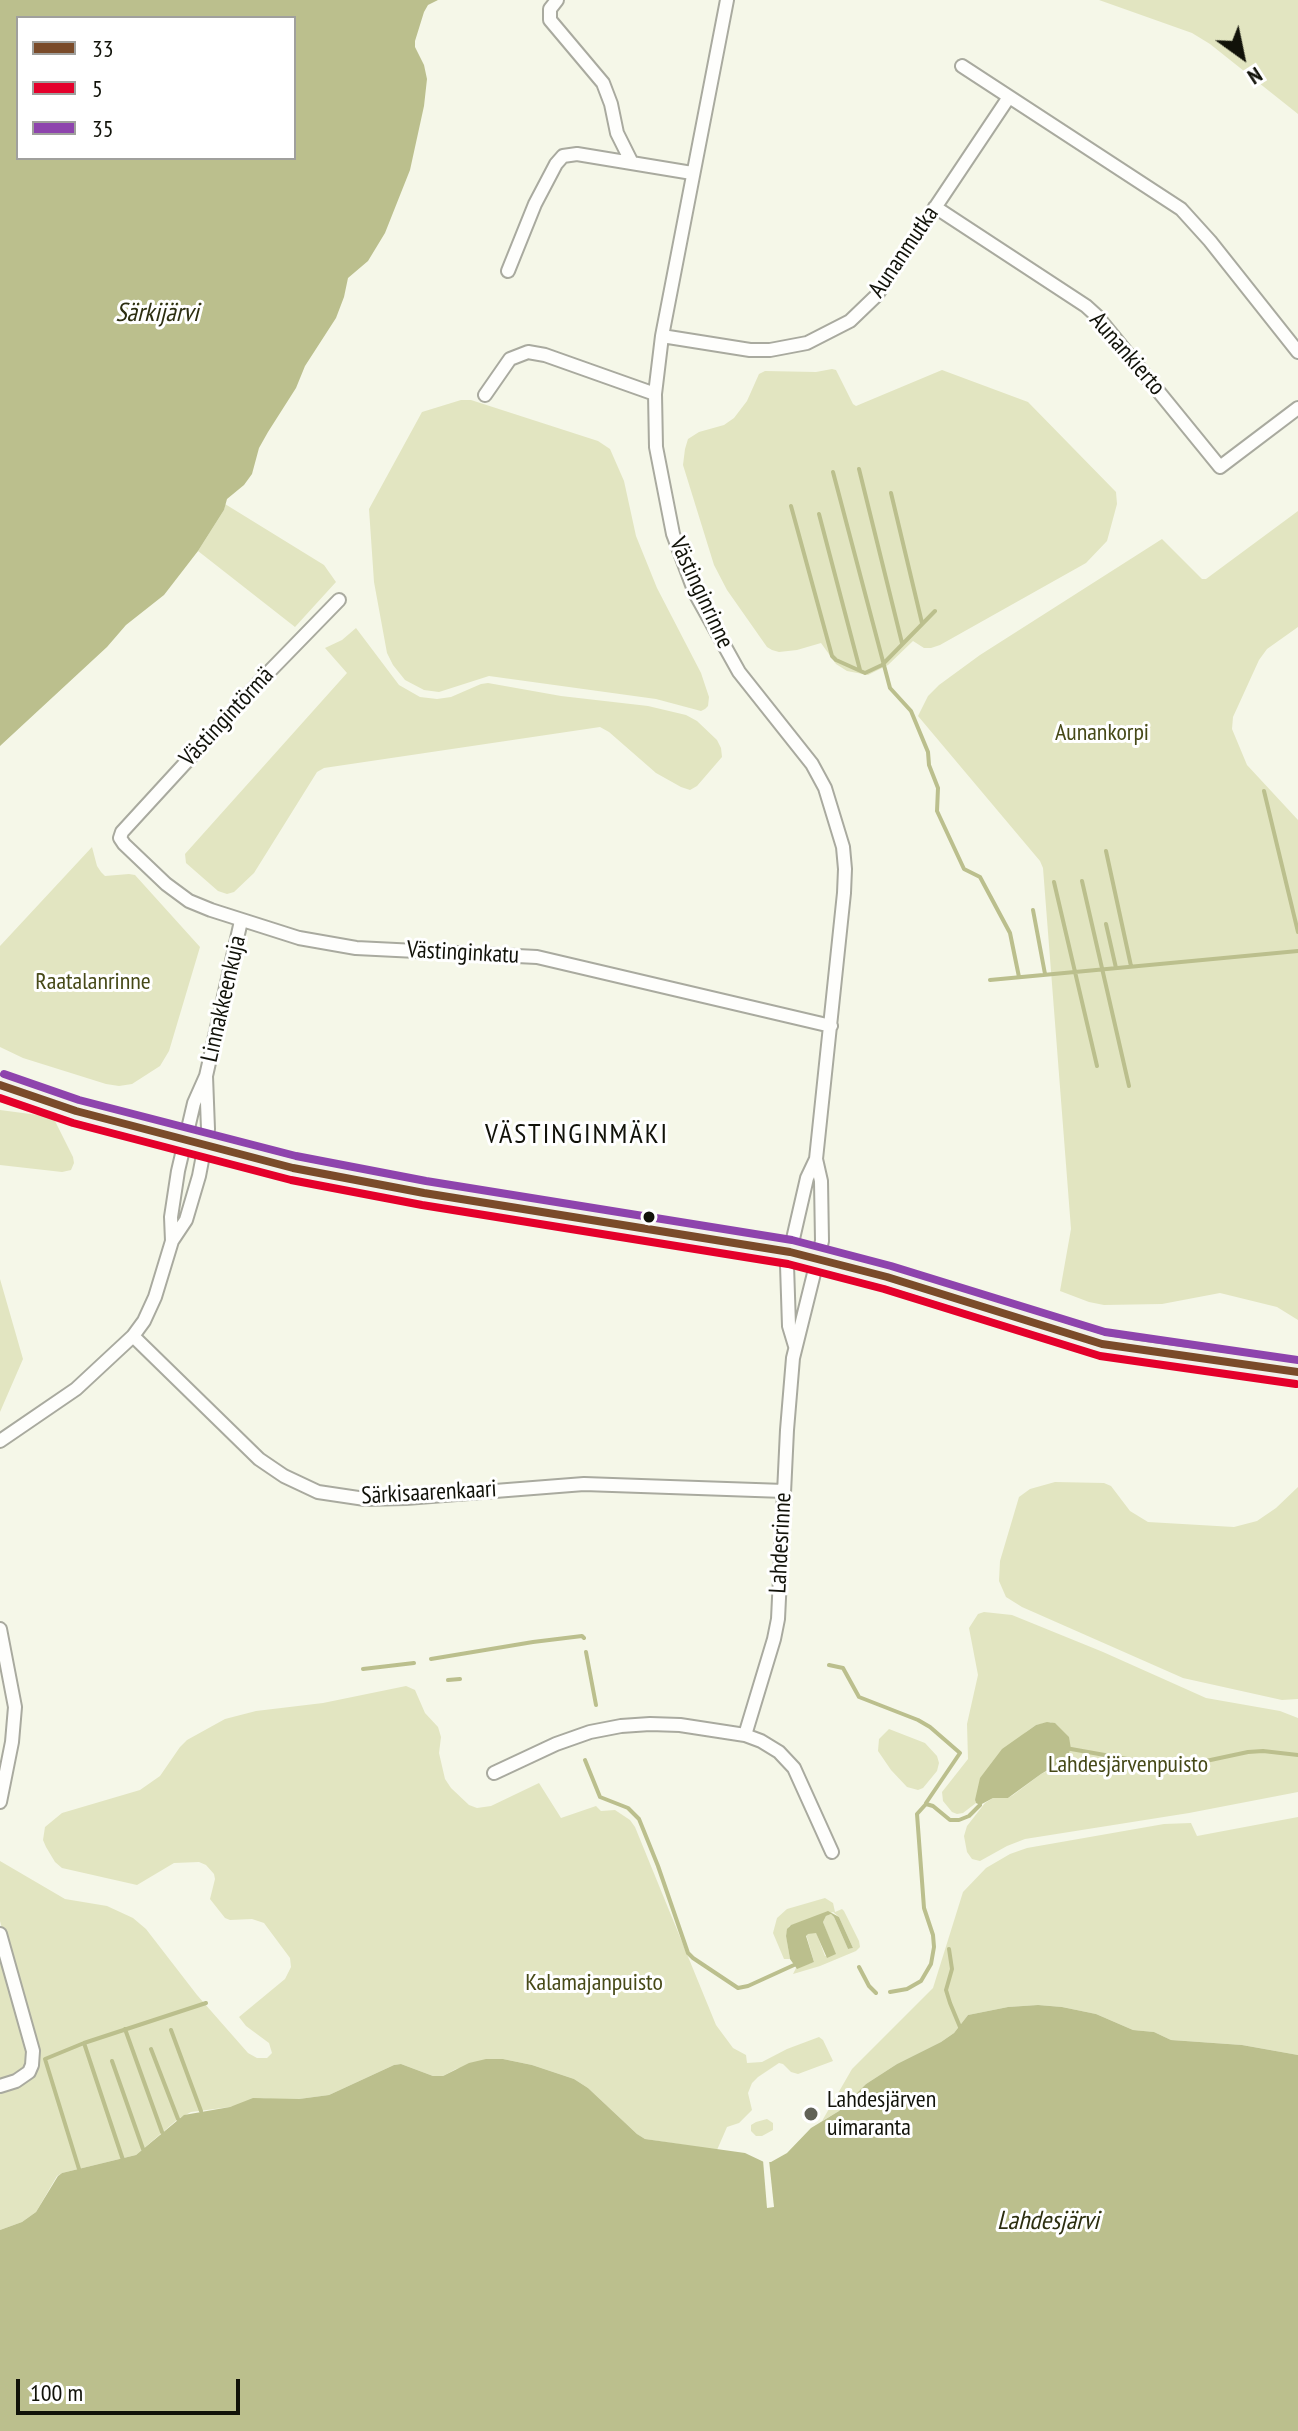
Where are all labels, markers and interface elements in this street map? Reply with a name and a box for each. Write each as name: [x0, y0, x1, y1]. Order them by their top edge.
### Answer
legend: [16, 16, 296, 160]
north arrow: [1202, 16, 1282, 96]
text: 33: [92, 33, 114, 64]
text: N: [1242, 61, 1268, 91]
text: 5: [92, 73, 103, 104]
text: 35: [92, 113, 114, 144]
street label: Aunanmutka: [863, 201, 945, 303]
water label: Särkijärvi: [115, 298, 199, 330]
street label: Aunankierto: [1083, 307, 1171, 401]
street label: Västinginrinne: [663, 533, 739, 653]
street label: Västingintörmä: [174, 661, 280, 773]
park label: Aunankorpi: [1055, 719, 1149, 747]
street label: Linnakkeenkuja: [195, 933, 253, 1065]
street label: Västinginkatu: [406, 936, 520, 970]
park label: Raatalanrinne: [35, 968, 151, 996]
district label: VÄSTINGINMÄKI: [485, 1118, 669, 1152]
unlabelled marker: [641, 1209, 657, 1225]
street label: Särkisaarenkaari: [361, 1475, 497, 1511]
street label: Lahdesrinne: [764, 1492, 798, 1594]
park label: Lahdesjärvenpuisto: [1048, 1751, 1208, 1779]
park label: Kalamajanpuisto: [525, 1969, 663, 1997]
place label: Lahdesjärven uimaranta: [827, 2086, 936, 2142]
marker: Lahdesjärven uimaranta: [802, 2105, 820, 2123]
water label: Lahdesjärvi: [997, 2206, 1099, 2238]
scale bar: [20, 2363, 244, 2413]
text: 100 m: [30, 2377, 83, 2408]

